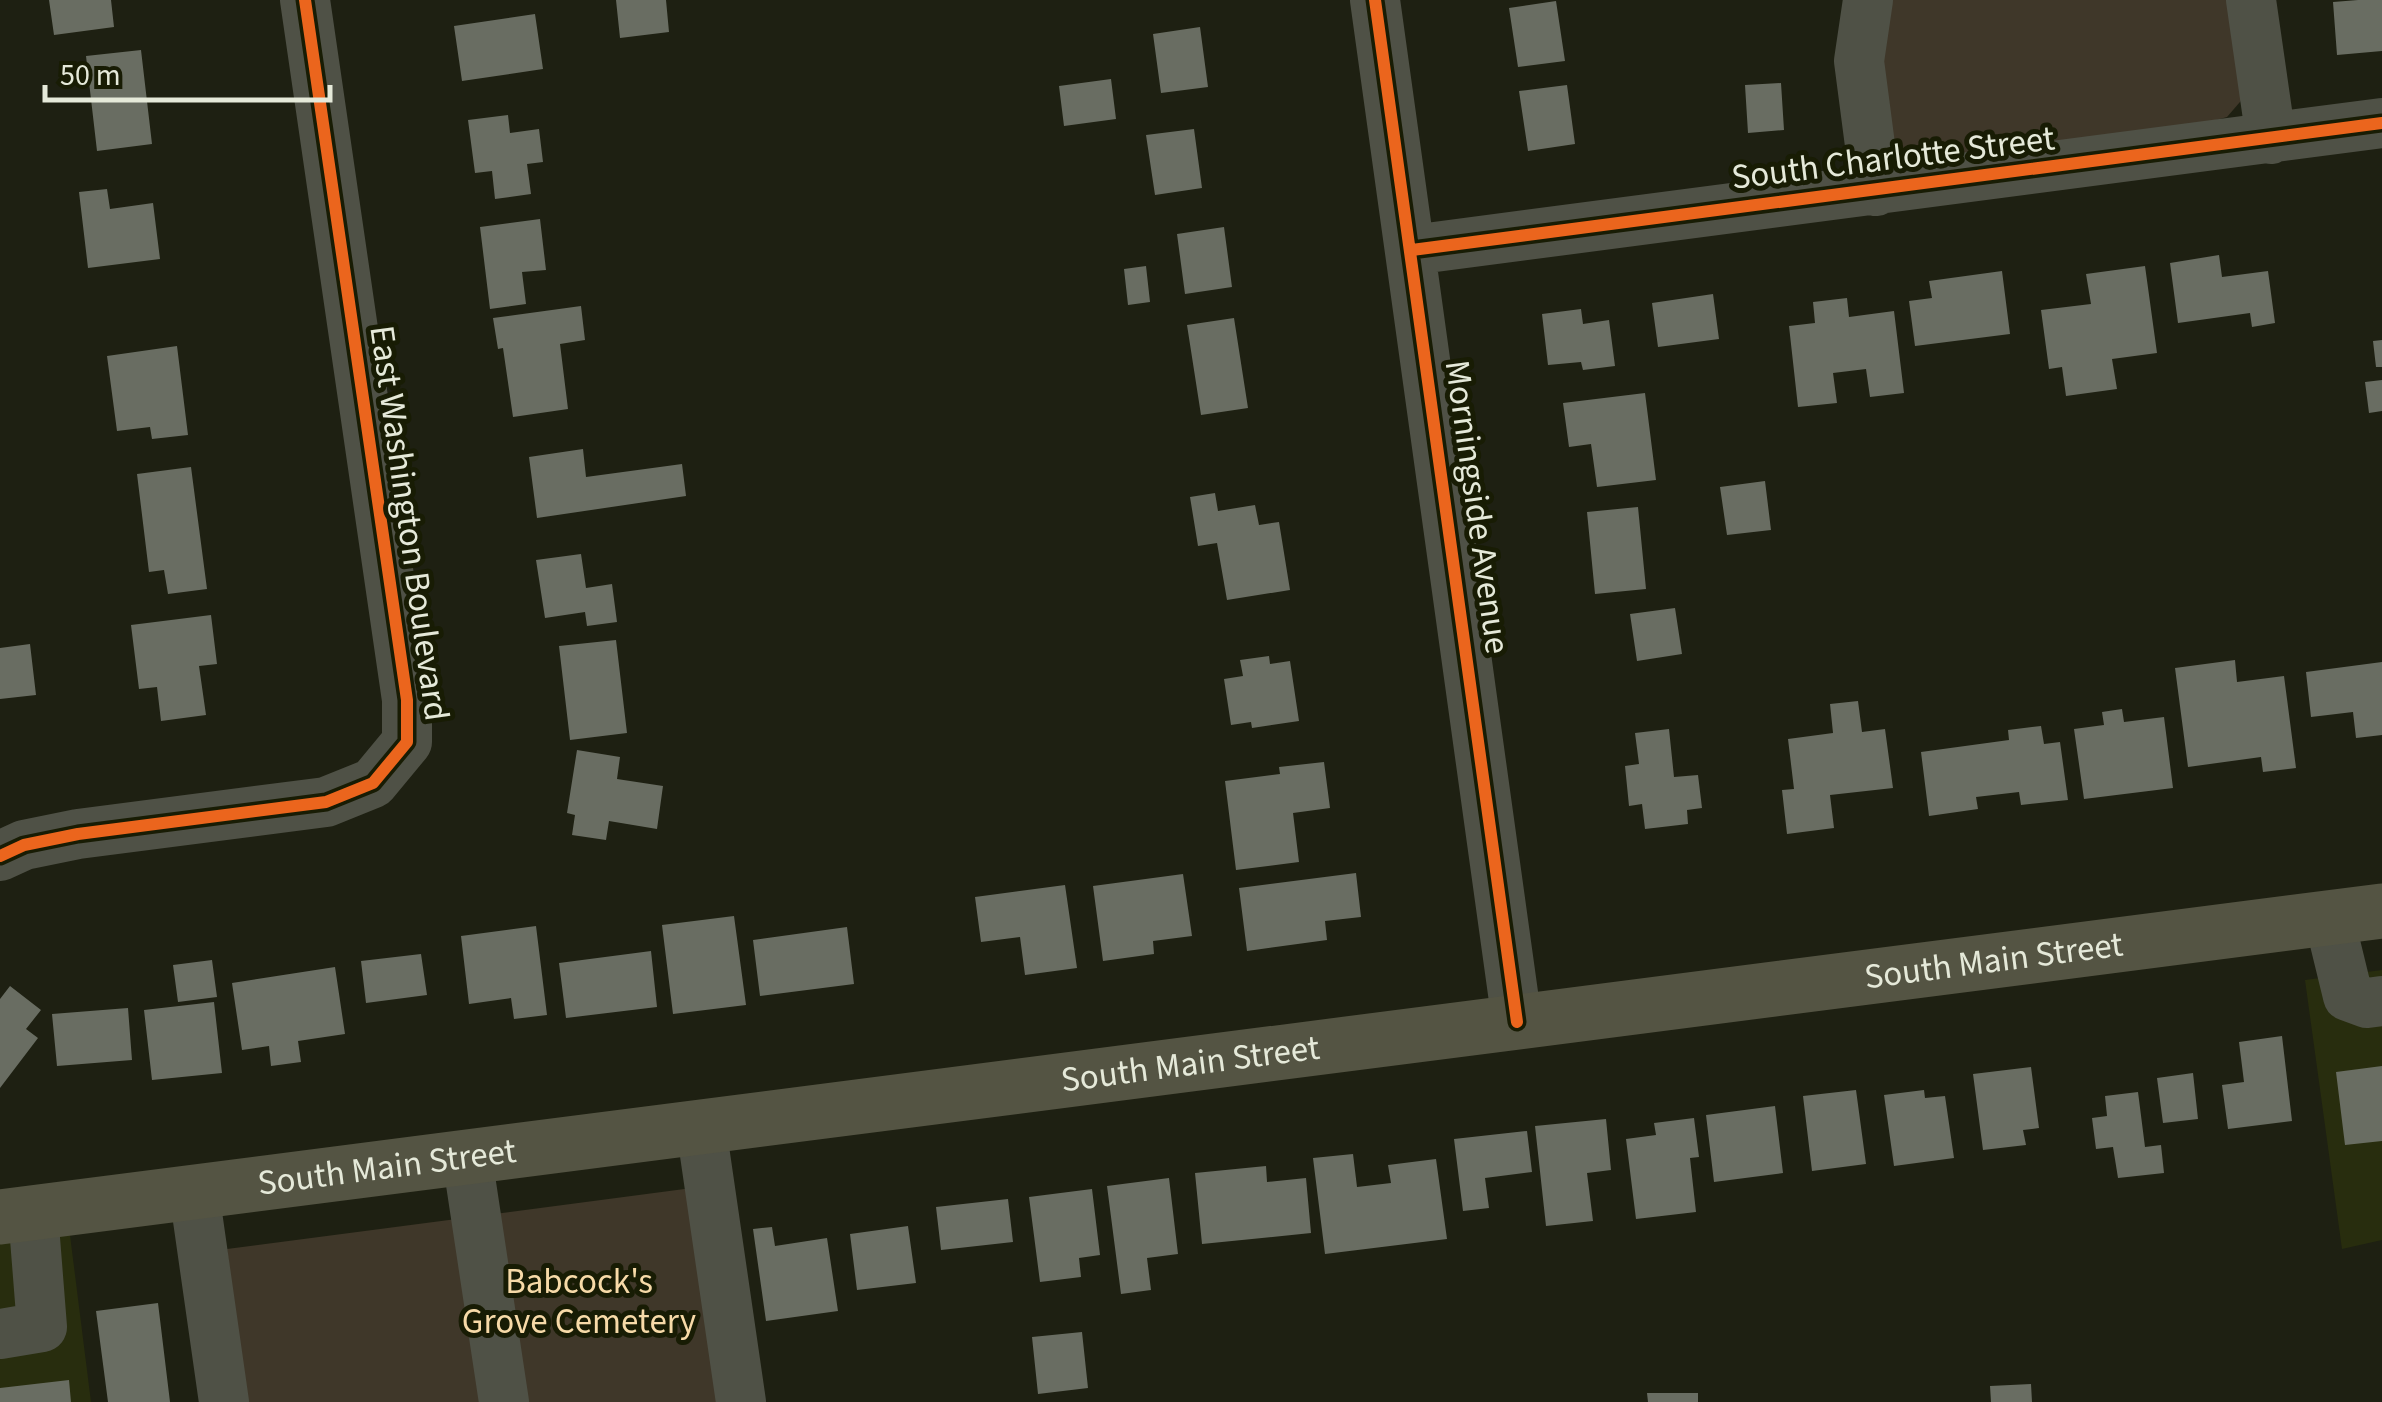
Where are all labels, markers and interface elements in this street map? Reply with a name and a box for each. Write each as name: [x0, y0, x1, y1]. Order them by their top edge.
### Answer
scale bar: [45, 40, 330, 102]
text: 50 m: [60, 54, 121, 97]
street label: South Charlotte Street: [1729, 113, 2058, 203]
street label: East Washington Boulevard: [357, 322, 461, 724]
street label: Morningside Avenue: [1432, 357, 1522, 657]
street label: South Main Street: [1861, 919, 2126, 1002]
street label: South Main Street: [1058, 1023, 1323, 1105]
street label: South Main Street: [255, 1126, 519, 1209]
park label: Babcock's Grove Cemetery: [462, 1257, 696, 1347]

